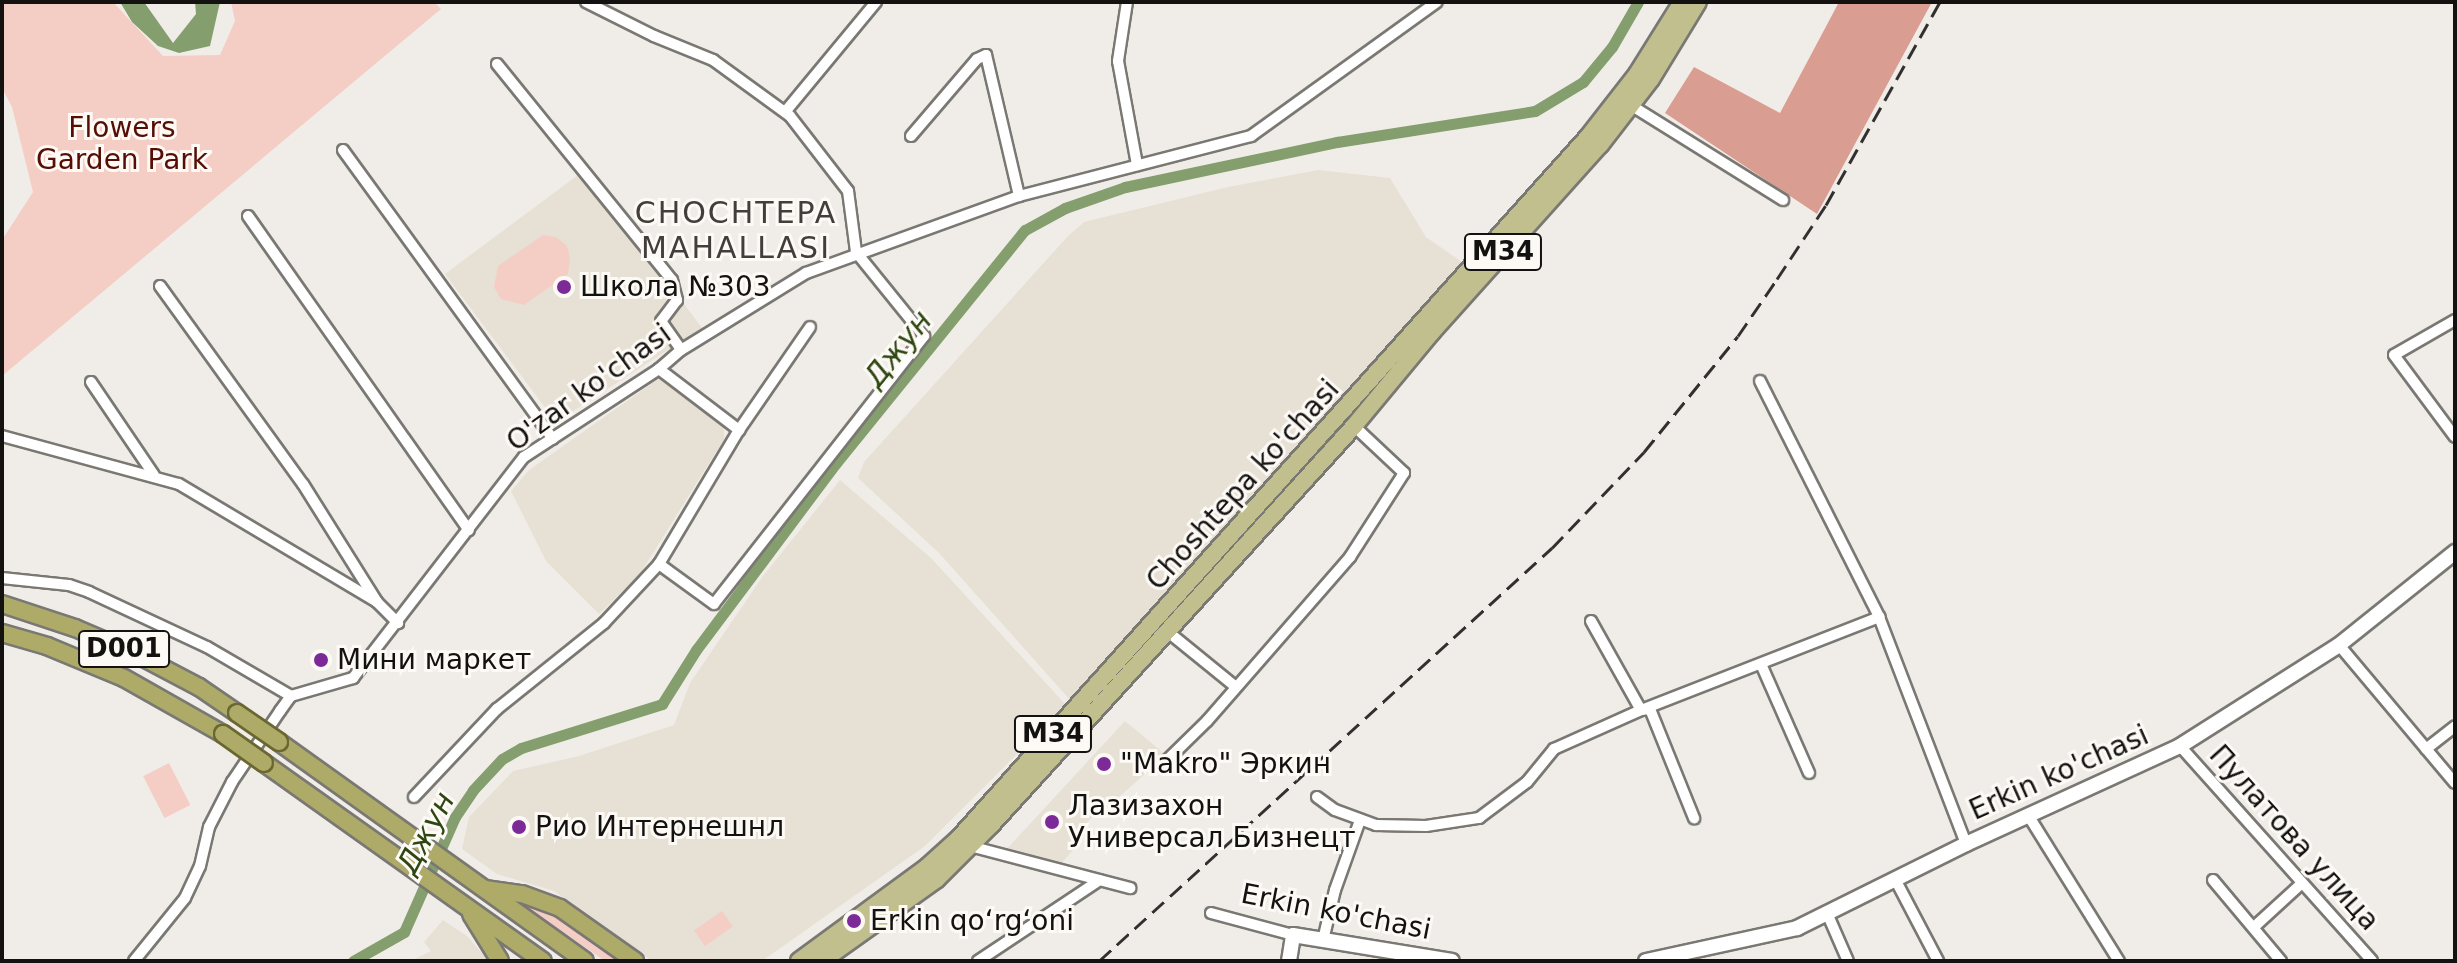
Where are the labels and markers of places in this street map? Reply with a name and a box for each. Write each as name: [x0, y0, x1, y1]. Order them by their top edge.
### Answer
place label: Школа №303: [580, 270, 771, 304]
marker: Школа №303: [555, 278, 573, 296]
place label: Мини маркет: [337, 643, 531, 677]
marker: Мини маркет: [312, 651, 330, 669]
place label: "Makro" Эркин: [1120, 747, 1331, 781]
marker: "Makro" Эркин: [1095, 755, 1113, 773]
place label: Лазизахон Универсал Бизнецт: [1068, 789, 1356, 855]
place label: Рио Интернешнл: [535, 810, 784, 844]
marker: Лазизахон Универсал Бизнецт: [1043, 813, 1061, 831]
marker: Рио Интернешнл: [510, 818, 528, 836]
place label: Erkin qoʻrgʻoni: [870, 904, 1074, 938]
marker: Erkin qoʻrgʻoni: [845, 912, 863, 930]

